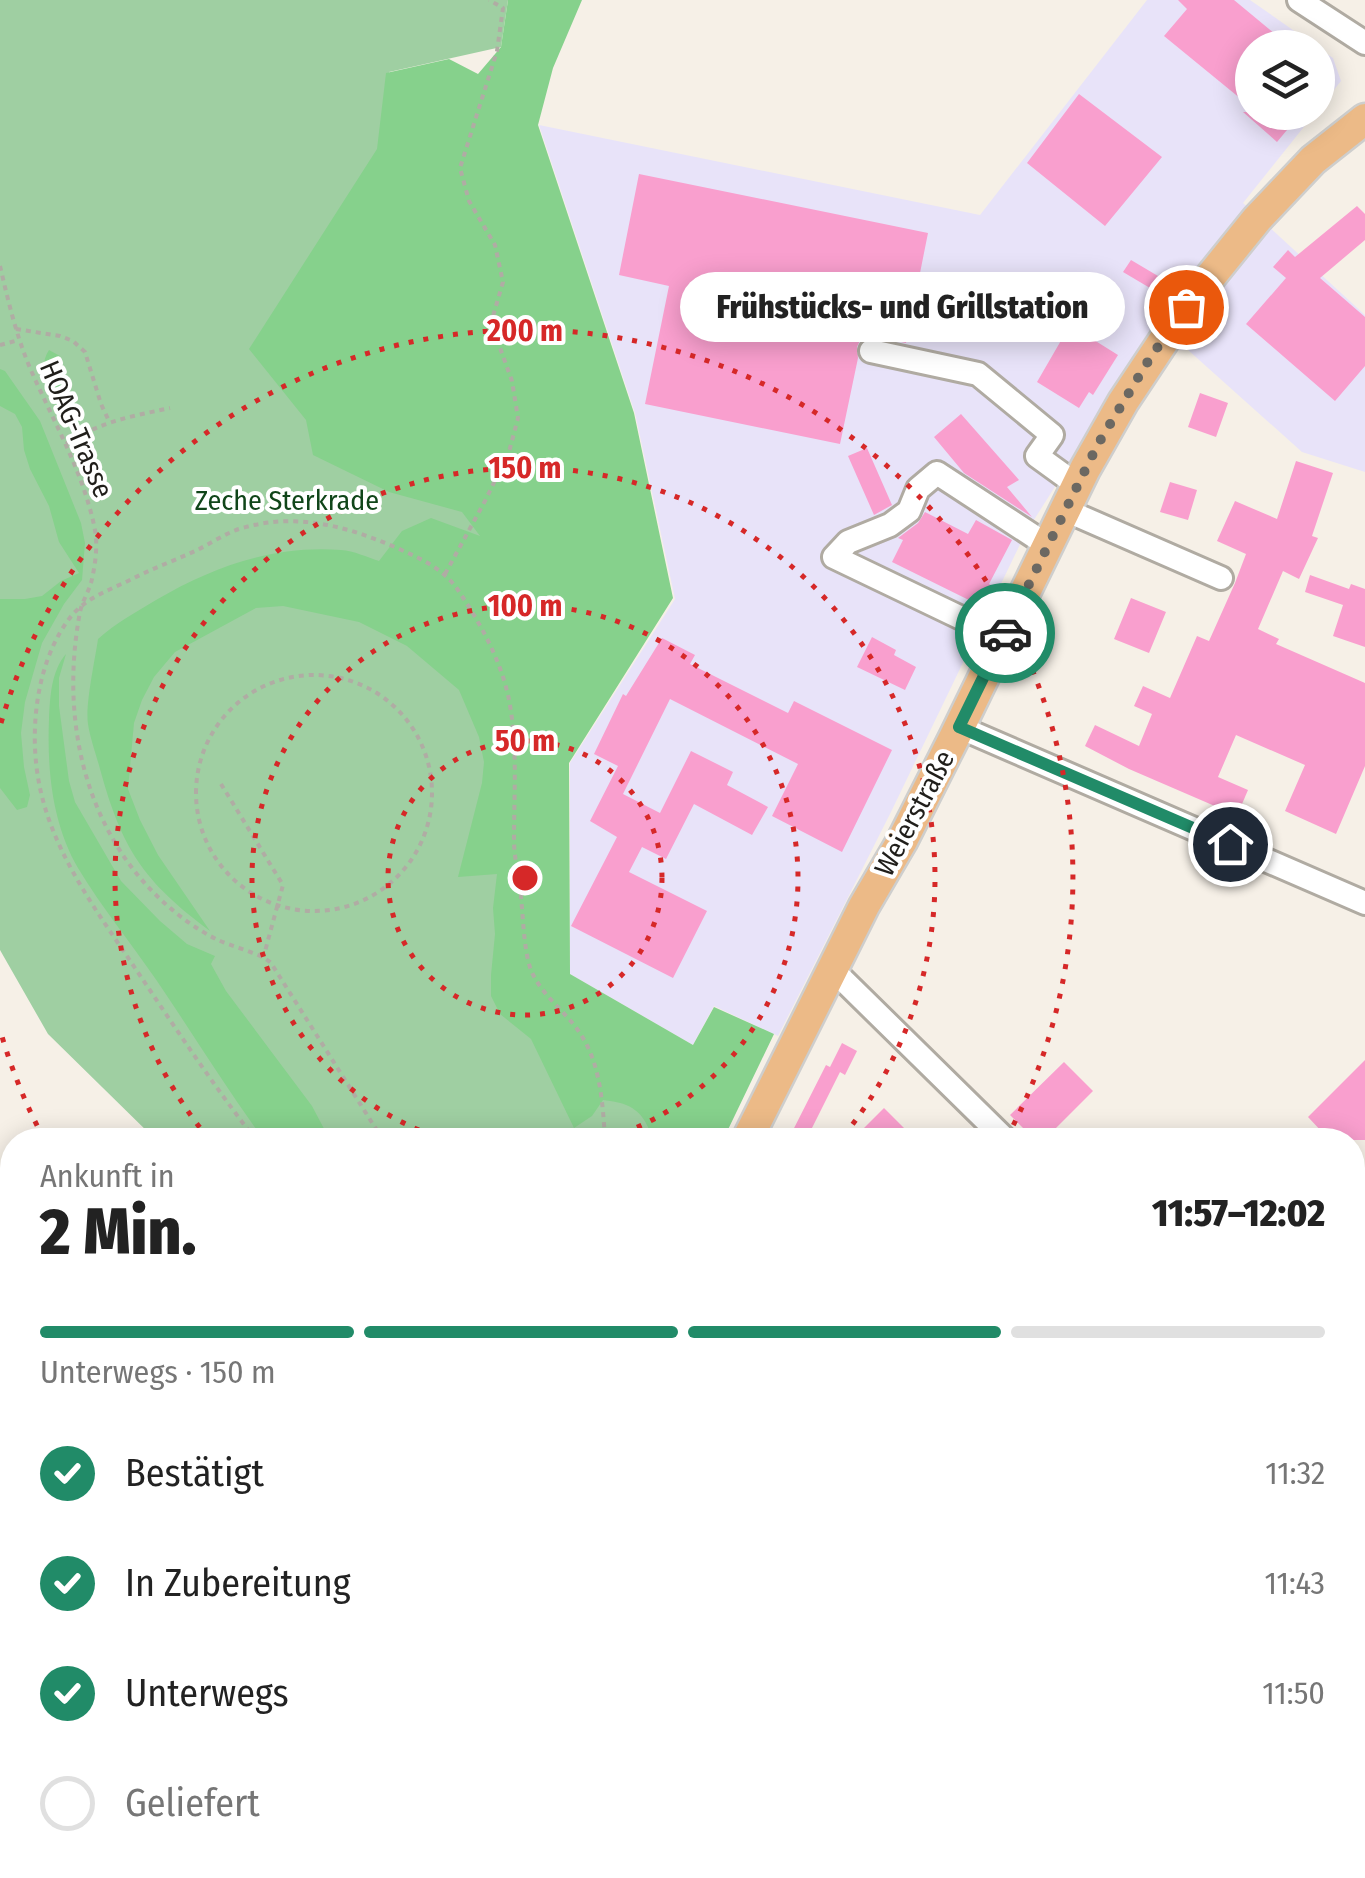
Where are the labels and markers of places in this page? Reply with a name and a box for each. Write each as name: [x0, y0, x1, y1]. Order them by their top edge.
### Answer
pin: [1144, 265, 1229, 350]
callout: Frühstücks- und Grillstation: [681, 272, 1126, 342]
pin: [1188, 802, 1273, 887]
centre of rings: [507, 860, 543, 896]

